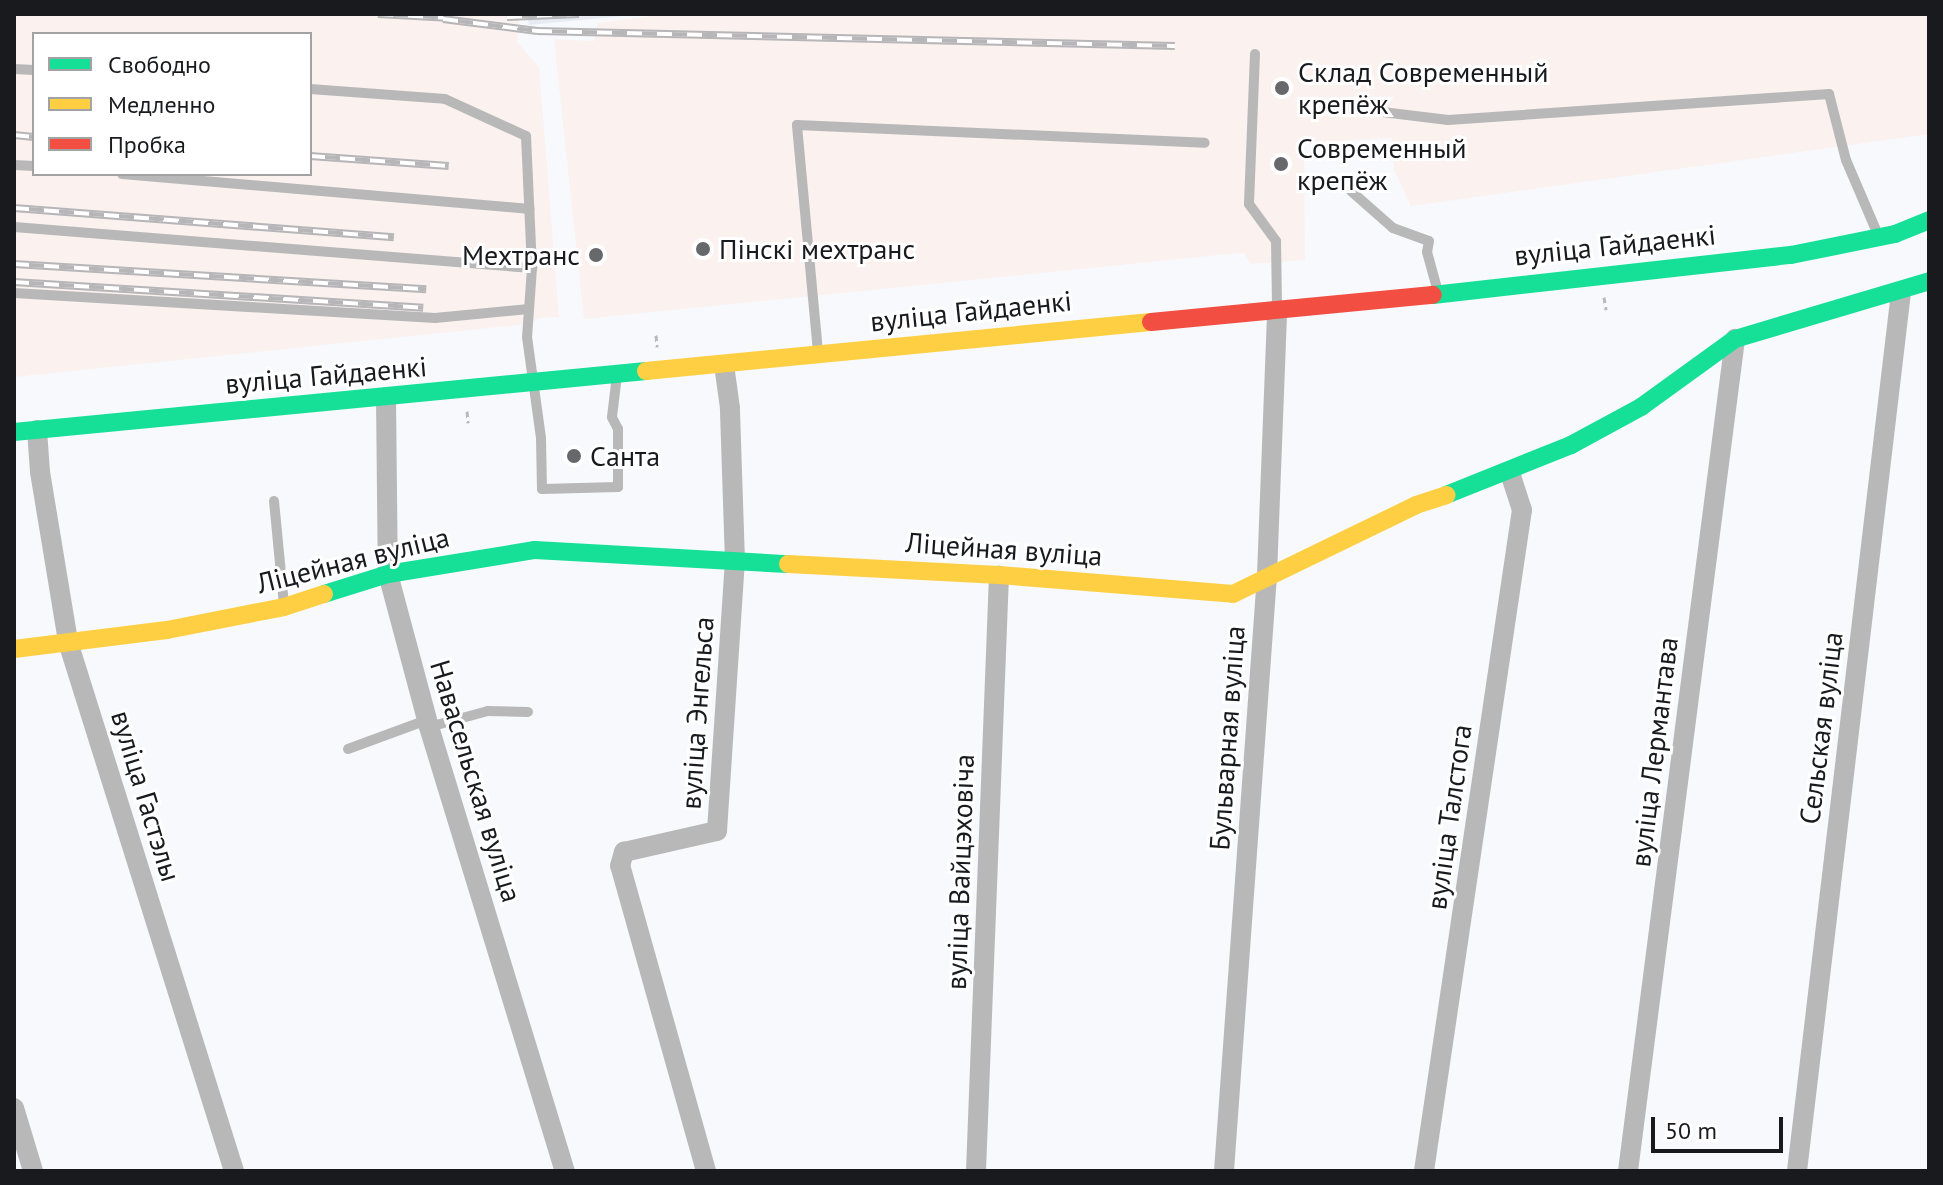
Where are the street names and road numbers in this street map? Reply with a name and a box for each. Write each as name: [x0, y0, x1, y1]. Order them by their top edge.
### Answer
street label: вуліца Гайдаенкі: [1512, 218, 1718, 272]
street label: вуліца Гайдаенкі: [868, 284, 1074, 338]
street label: вуліца Гайдаенкі: [224, 349, 428, 401]
street label: Ліцейная вуліца: [253, 520, 453, 600]
street label: Ліцейная вуліца: [905, 525, 1103, 573]
street label: вуліца Энгельса: [674, 616, 720, 810]
street label: Бульварная вуліца: [1202, 624, 1252, 852]
street label: Сельская вуліца: [1793, 630, 1849, 826]
street label: вуліца Лермантава: [1623, 635, 1685, 869]
street label: Навасельская вуліца: [423, 656, 529, 906]
street label: вуліца Гастэлы: [104, 707, 188, 885]
street label: вуліца Талстога: [1419, 722, 1479, 912]
street label: вуліца Вайцэховіча: [939, 753, 981, 991]

